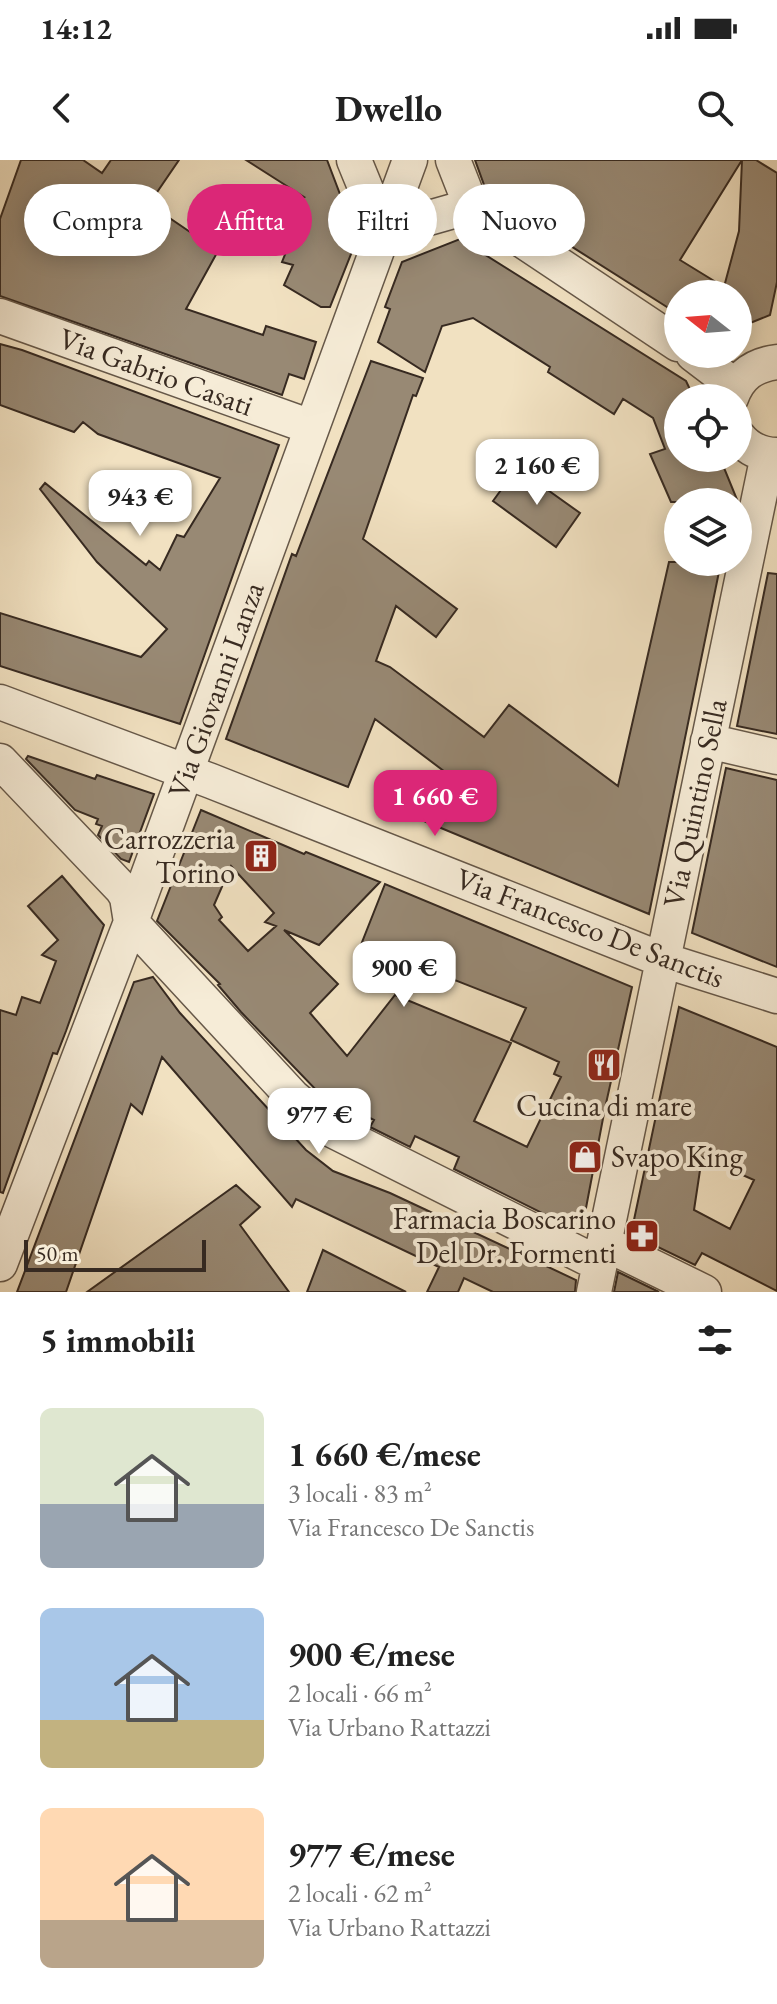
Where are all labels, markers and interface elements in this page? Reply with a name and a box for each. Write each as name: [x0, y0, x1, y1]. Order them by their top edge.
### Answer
text: 14:12: [40, 9, 112, 48]
text: Dwello: [335, 85, 442, 132]
icon: back: [40, 86, 84, 130]
icon: search: [693, 86, 737, 130]
chip: Compra: [24, 184, 171, 256]
chip: Affitta: [187, 184, 312, 256]
chip: Filtri: [328, 184, 437, 256]
chip: Nuovo: [453, 184, 585, 256]
north arrow: [664, 280, 752, 368]
map controls: [664, 280, 752, 576]
street label: Via Gabrio Casati: [54, 318, 259, 425]
button: locate: [664, 384, 752, 472]
pin: 2 160 €: [463, 439, 611, 507]
text: 2 160 €: [494, 448, 580, 482]
pin: 943 €: [84, 470, 196, 538]
text: 943 €: [107, 479, 173, 513]
button: layers: [664, 488, 752, 576]
street label: Via Giovanni Lanza: [158, 577, 273, 803]
street label: Via Quintino Sella: [653, 695, 736, 911]
pin: 1 660 €: [361, 770, 509, 838]
text: 1 660 €: [392, 779, 478, 813]
place label: Carrozzeria Torino: [104, 819, 235, 892]
building icon: Carrozzeria Torino: [242, 837, 280, 875]
street label: Via Francesco De Sanctis: [450, 858, 730, 997]
pin: 900 €: [348, 941, 460, 1009]
text: 900 €: [371, 950, 437, 984]
restaurant icon: Cucina di mare: [585, 1046, 623, 1084]
place label: Cucina di mare: [516, 1086, 692, 1125]
pin: 977 €: [263, 1088, 375, 1156]
text: 977 €: [286, 1097, 352, 1131]
place label: Svapo King: [611, 1137, 744, 1176]
shop icon: Svapo King: [566, 1138, 604, 1176]
place label: Farmacia Boscarino Del Dr. Formenti: [393, 1199, 616, 1272]
pharmacy icon: Farmacia Boscarino Del Dr. Formenti: [623, 1217, 661, 1255]
scale bar: [24, 1236, 206, 1272]
text: 50 m: [36, 1239, 79, 1268]
text: 5 immobili: [40, 1318, 195, 1362]
icon: filters: [693, 1318, 737, 1362]
text: 1 660 €/mese: [288, 1432, 481, 1476]
icon: home: [104, 1440, 200, 1536]
text: 3 locali · 83 m²: [288, 1476, 432, 1510]
text: Via Francesco De Sanctis: [288, 1510, 534, 1544]
text: 900 €/mese: [288, 1632, 455, 1676]
icon: home: [104, 1640, 200, 1736]
text: 2 locali · 66 m²: [288, 1676, 432, 1710]
text: Via Urbano Rattazzi: [288, 1710, 491, 1744]
text: 977 €/mese: [288, 1832, 455, 1876]
icon: home: [104, 1840, 200, 1936]
text: 2 locali · 62 m²: [288, 1876, 432, 1910]
text: Via Urbano Rattazzi: [288, 1910, 491, 1944]

